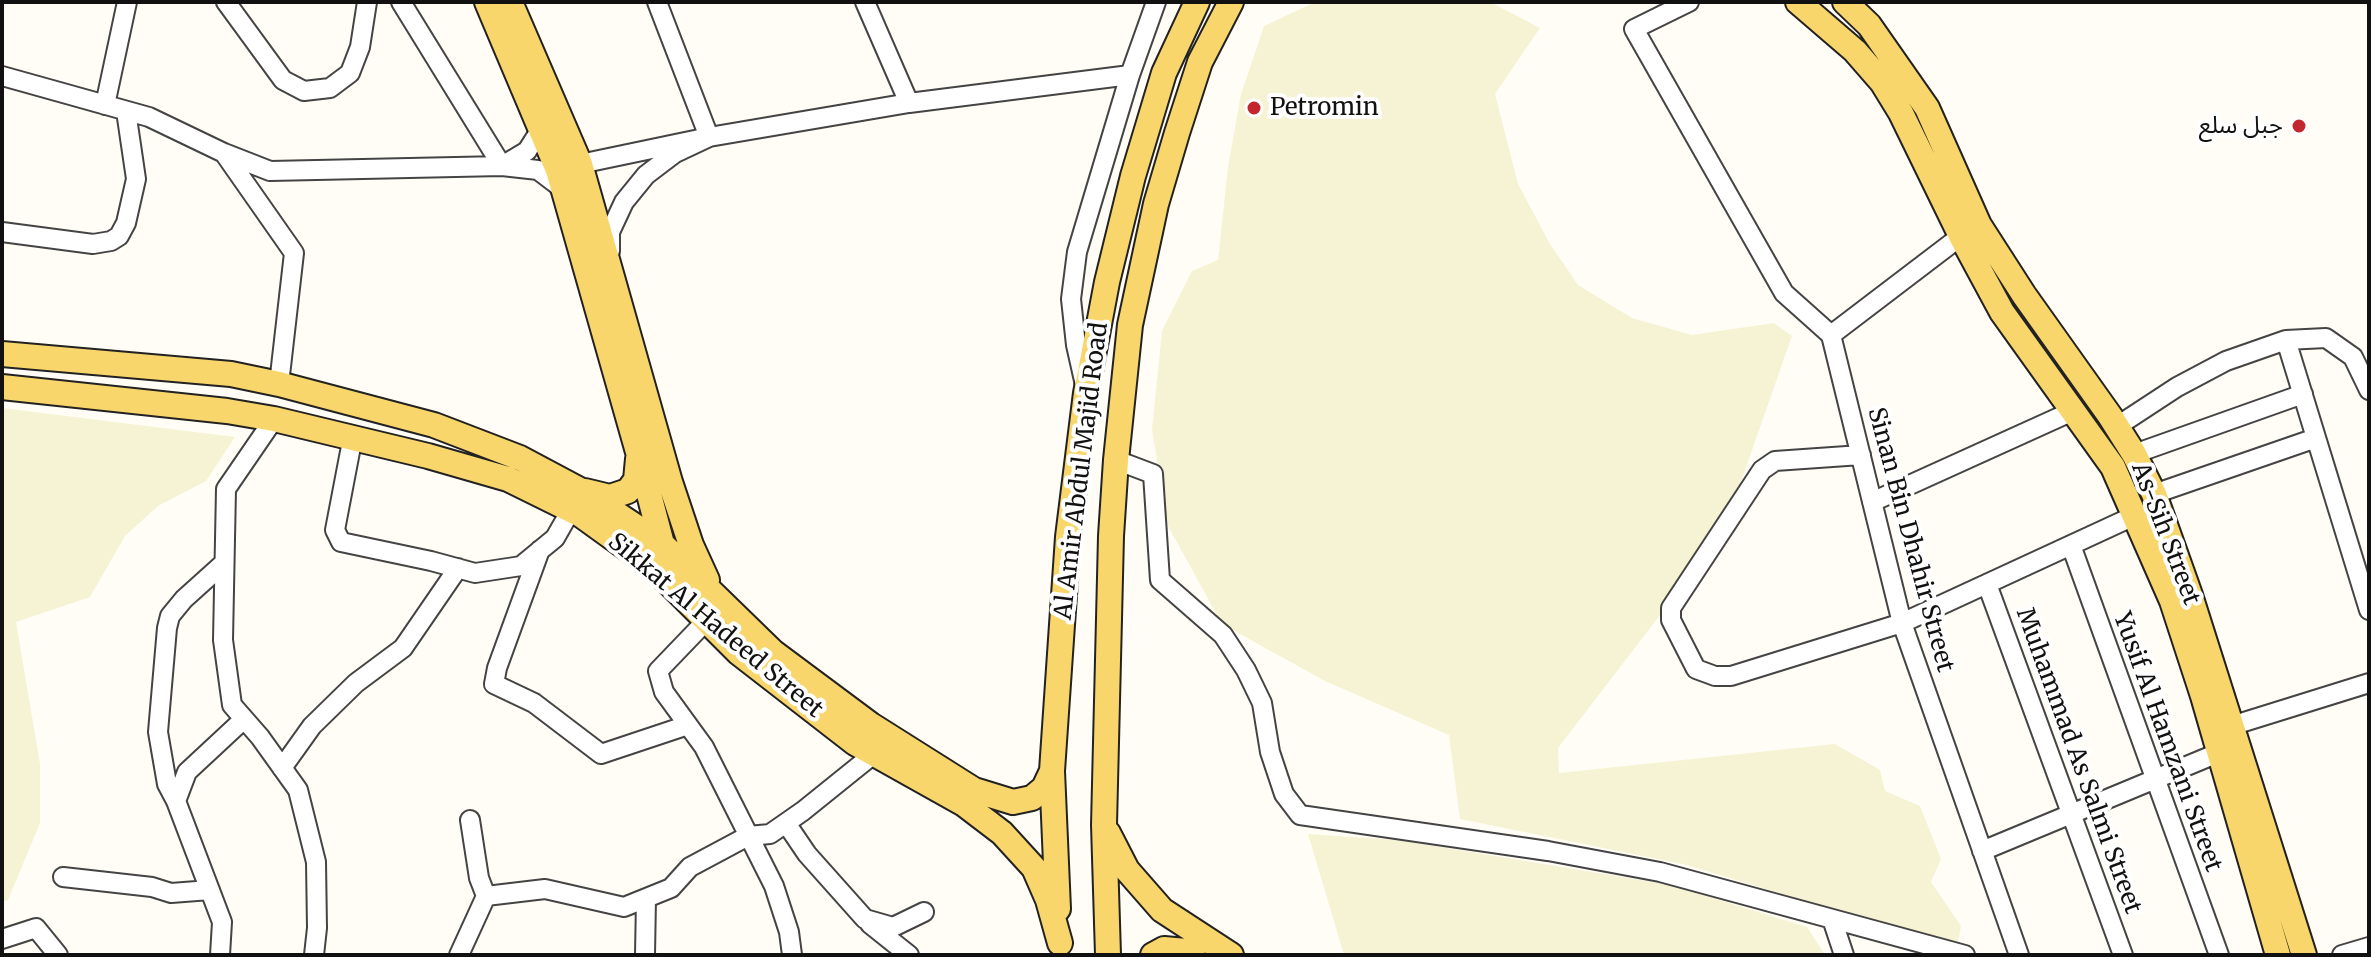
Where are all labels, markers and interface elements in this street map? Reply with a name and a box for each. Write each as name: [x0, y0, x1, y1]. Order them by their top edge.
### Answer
place label: Petromin: [1270, 94, 1379, 122]
marker: Petromin: [1245, 99, 1263, 117]
place label: جبل سلع: [2199, 112, 2283, 140]
marker: جبل سلع: [2290, 117, 2308, 135]
street label: Al Amir Abdul Majid Road: [1049, 321, 1115, 621]
street label: Sinan Bin Dhahir Street: [1861, 405, 1959, 675]
street label: As-Sih Street: [2125, 459, 2205, 609]
street label: Sikkat Al Hadeed Street: [602, 528, 828, 724]
street label: Muhammad As Salmi Street: [2009, 604, 2147, 918]
street label: Yusif Al Hamzani Street: [2107, 608, 2227, 876]

